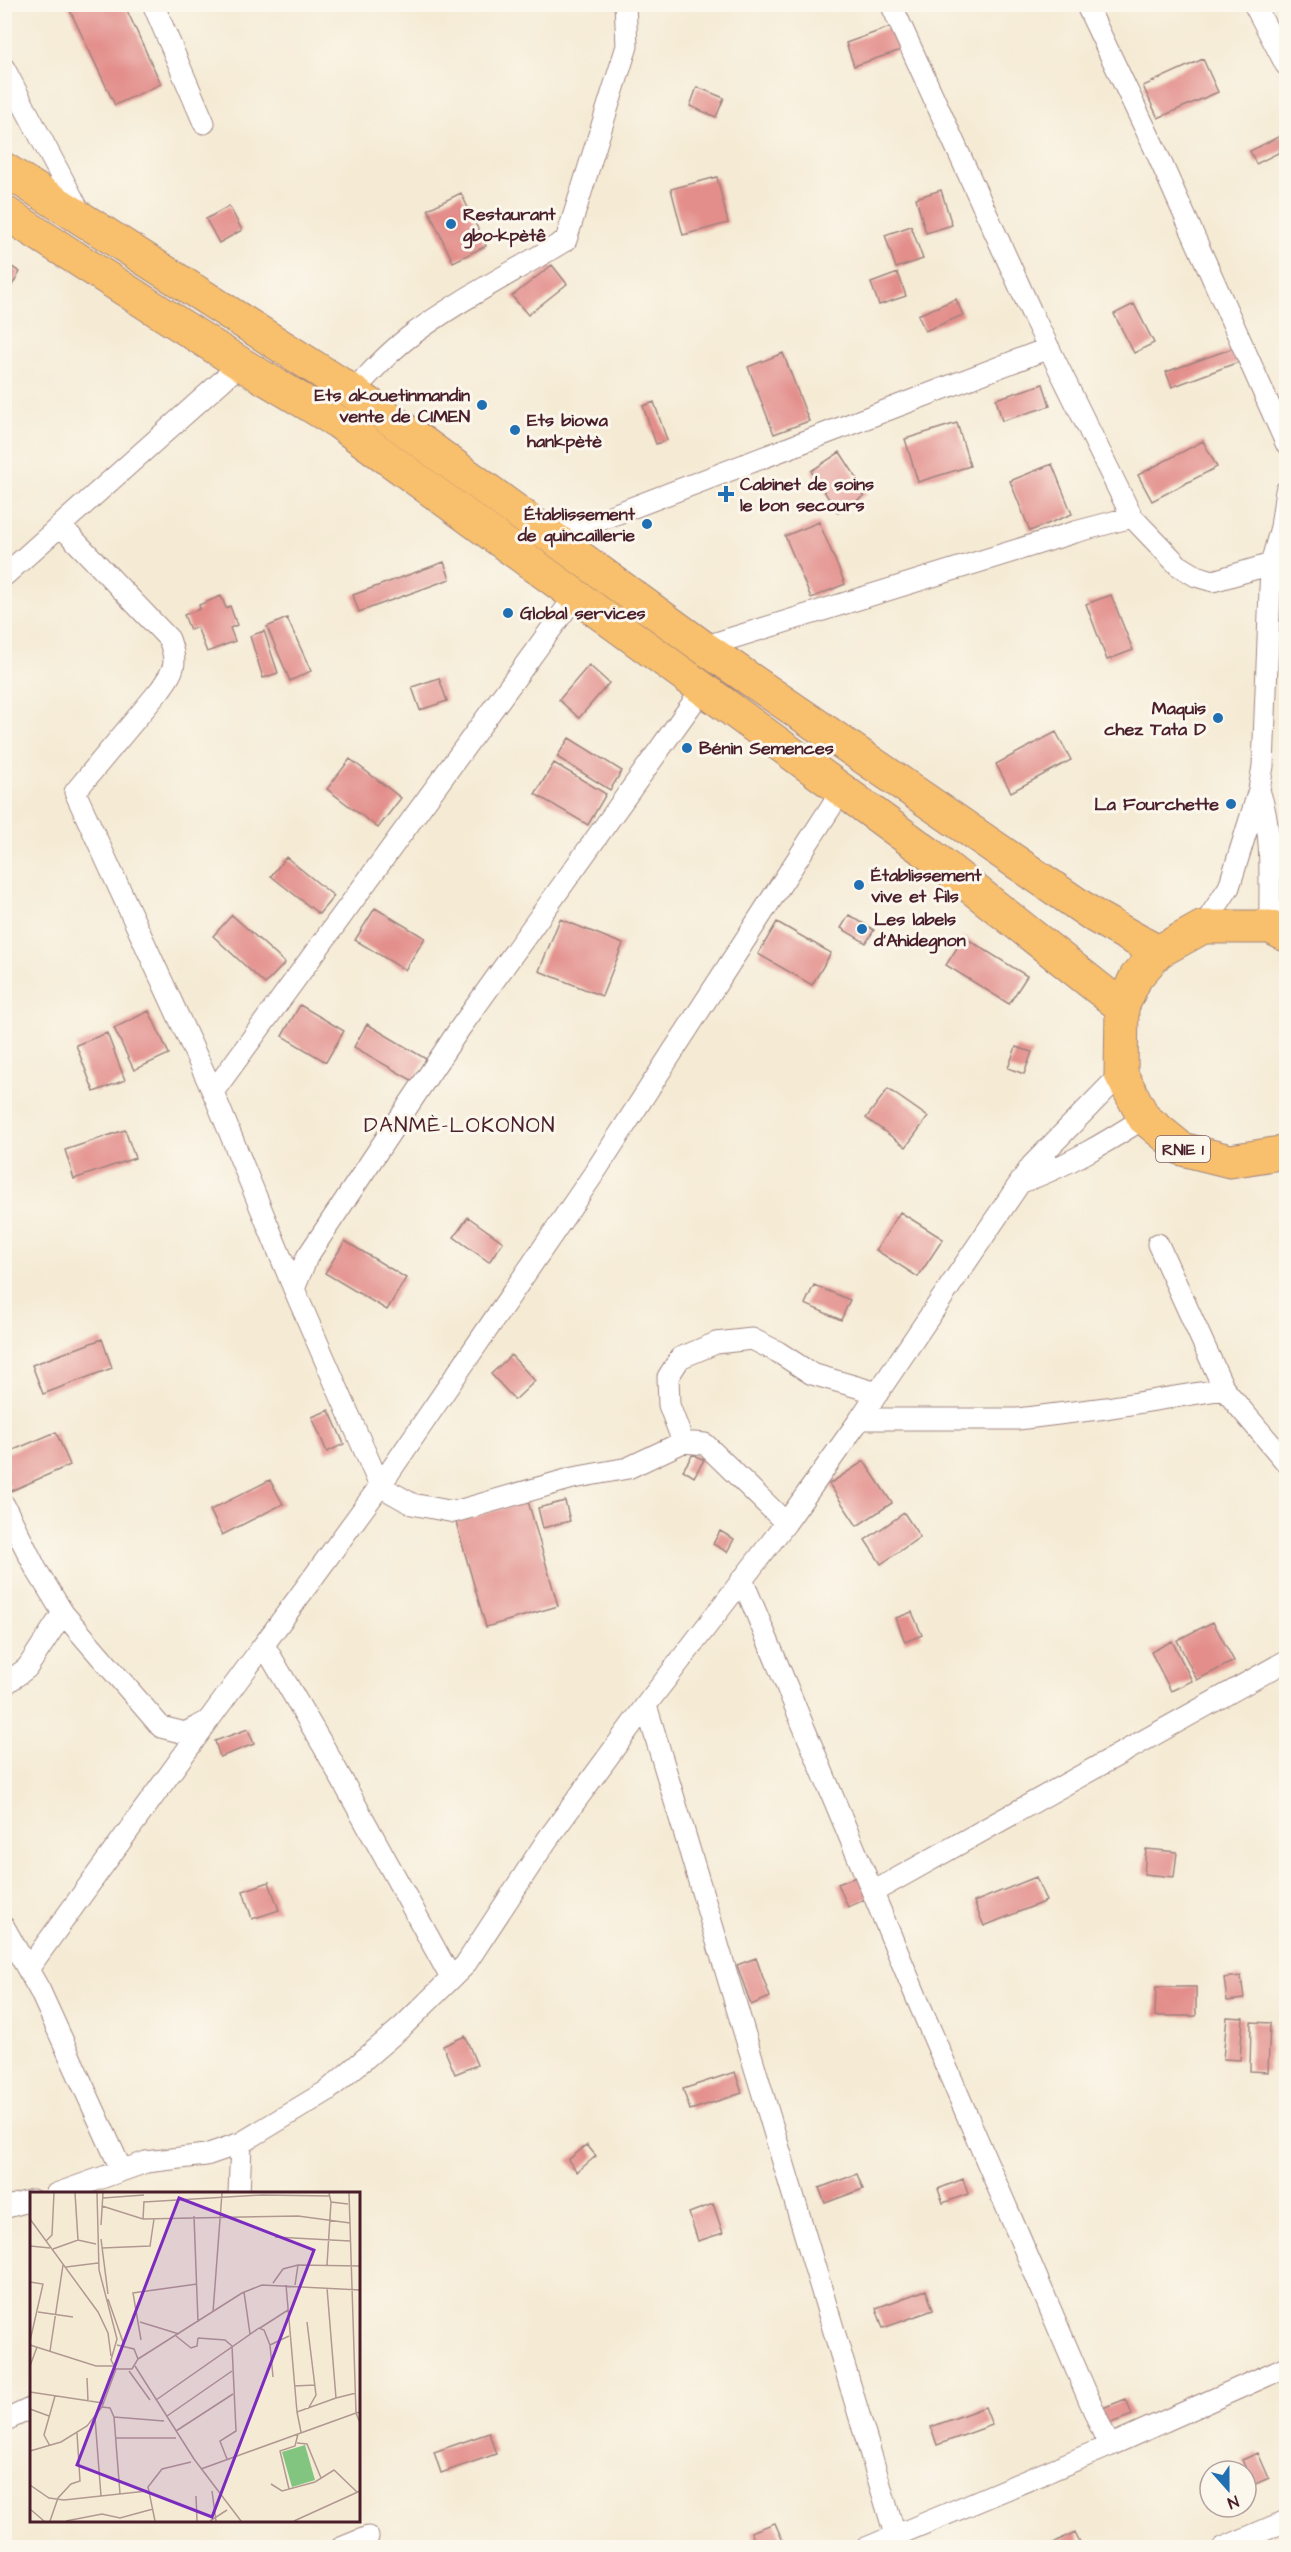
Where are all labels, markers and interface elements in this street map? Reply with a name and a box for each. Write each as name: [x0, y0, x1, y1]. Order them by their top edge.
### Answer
place label: Restaurant gbo-kpètê: [463, 202, 556, 249]
marker: Restaurant gbo-kpètê: [444, 217, 458, 231]
place label: Ets akouetinmandin vente de CIMEN: [314, 383, 471, 429]
marker: Ets akouetinmandin vente de CIMEN: [475, 398, 489, 412]
place label: Ets biowa hankpètè: [527, 408, 609, 454]
marker: Ets biowa hankpètè: [508, 423, 522, 437]
place label: Cabinet de soins le bon secours: [740, 472, 874, 518]
marker: Cabinet de soins le bon secours: [717, 485, 735, 503]
place label: Établissement de quincaillerie: [517, 502, 636, 548]
marker: Établissement de quincaillerie: [640, 517, 654, 531]
place label: Global services: [520, 601, 646, 626]
marker: Global services: [501, 606, 515, 620]
place label: Maquis chez Tata D: [1104, 696, 1206, 742]
marker: Maquis chez Tata D: [1211, 711, 1225, 725]
place label: Bénin Semences: [699, 736, 834, 761]
marker: Bénin Semences: [680, 741, 694, 755]
place label: La Fourchette: [1094, 792, 1219, 817]
marker: La Fourchette: [1224, 797, 1238, 811]
place label: Établissement vive et fils: [871, 863, 982, 909]
marker: Établissement vive et fils: [852, 878, 866, 892]
place label: Les labels d'Ahidegnon: [873, 907, 966, 954]
marker: Les labels d'Ahidegnon: [855, 922, 869, 936]
district label: DANMÈ-LOKONON: [364, 1111, 556, 1140]
road number: RNIE 1: [1156, 1136, 1210, 1162]
inset map: [30, 2192, 360, 2522]
north arrow: [1198, 2459, 1258, 2519]
text: N: [1224, 2490, 1242, 2514]

